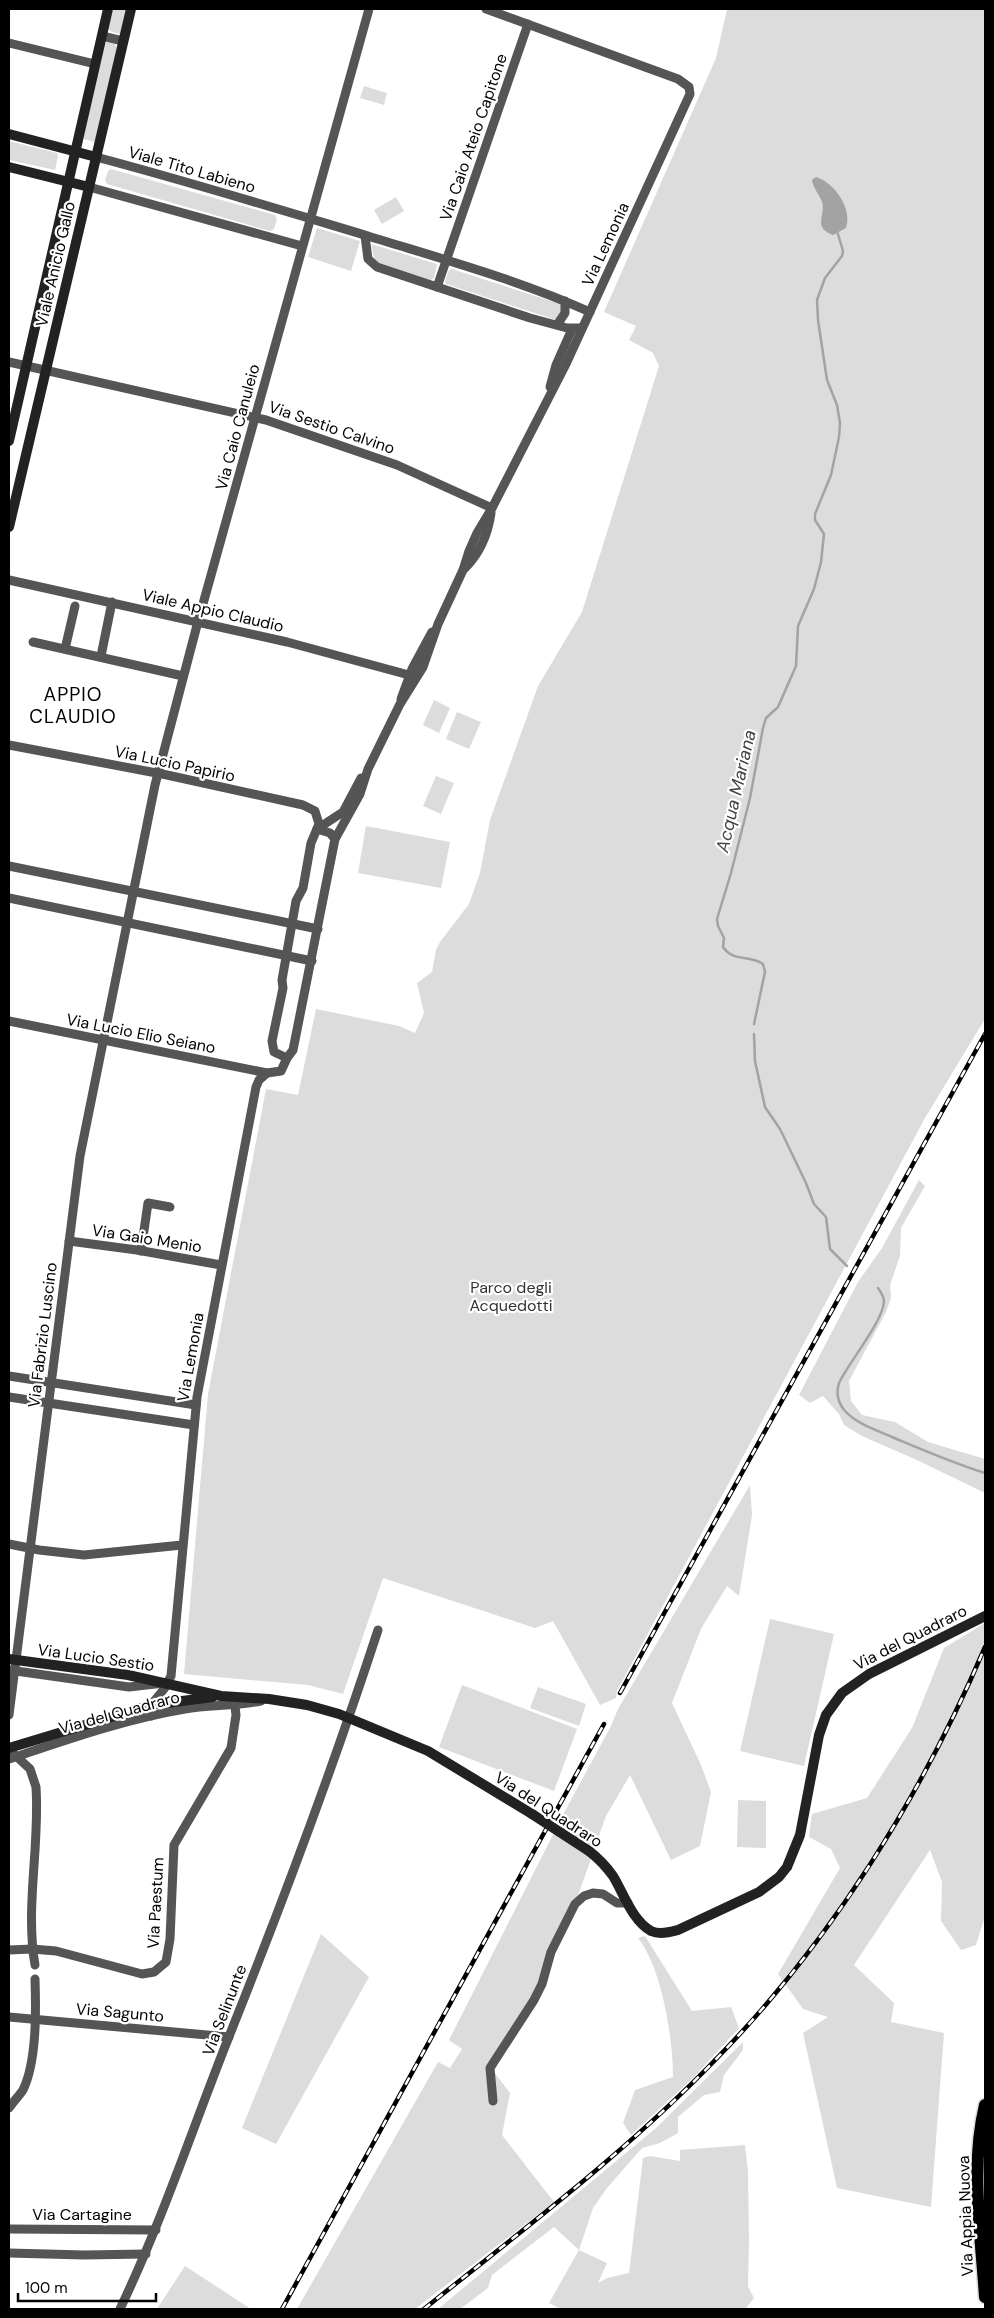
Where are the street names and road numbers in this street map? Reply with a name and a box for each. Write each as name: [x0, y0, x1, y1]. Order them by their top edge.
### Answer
street label: Via Caio Ateio Capitone: [435, 51, 512, 224]
street label: Viale Tito Labieno: [126, 141, 258, 198]
street label: Viale Anicio Gallo: [31, 199, 80, 329]
street label: Via Lemonia: [577, 199, 634, 290]
street label: Via Caio Canuleio: [211, 362, 264, 493]
street label: Via Sestio Calvino: [266, 396, 398, 459]
street label: Viale Appio Claudio: [140, 584, 286, 637]
street label: Via Lucio Papirio: [113, 740, 237, 787]
street label: Via Lucio Elio Seiano: [64, 1009, 217, 1058]
street label: Via Gaio Menio: [90, 1219, 203, 1258]
street label: Via Fabrizio Luscino: [23, 1261, 62, 1409]
street label: Via Lemonia: [172, 1311, 209, 1403]
street label: Via del Quadraro: [850, 1600, 970, 1675]
street label: Via Lucio Sestio: [36, 1639, 156, 1676]
street label: Via del Quadraro: [56, 1686, 182, 1739]
street label: Via del Quadraro: [491, 1767, 607, 1852]
street label: Via Paestum: [143, 1857, 168, 1949]
street label: Via Selinunte: [197, 1962, 251, 2059]
street label: Via Sagunto: [75, 1998, 165, 2027]
street label: Via Appia Nuova: [953, 2155, 978, 2277]
street label: Via Cartagine: [32, 2204, 132, 2225]

